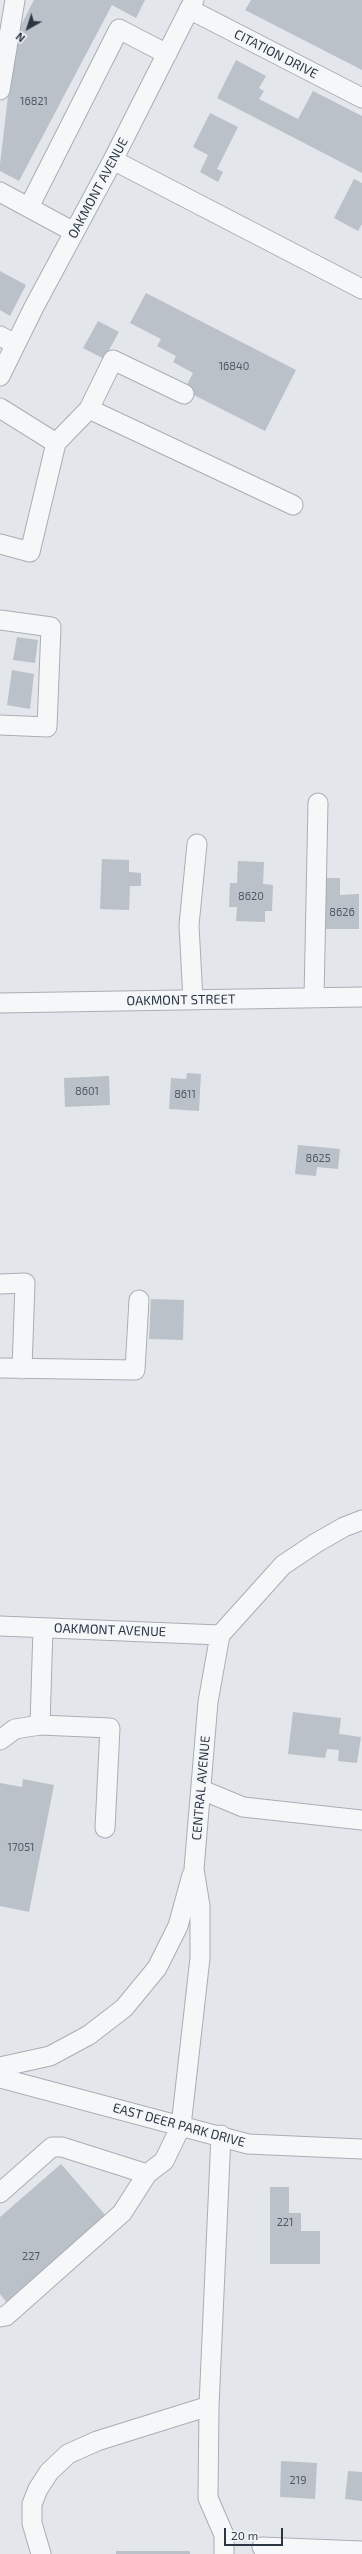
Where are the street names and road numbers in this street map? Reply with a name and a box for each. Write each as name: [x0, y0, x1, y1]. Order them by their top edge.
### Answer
street label: CITATION DRIVE: [232, 26, 320, 82]
street label: OAKMONT AVENUE: [65, 135, 131, 241]
street label: OAKMONT STREET: [126, 991, 236, 1009]
street label: OAKMONT AVENUE: [54, 1620, 166, 1640]
street label: CENTRAL AVENUE: [189, 1735, 213, 1841]
street label: EAST DEER PARK DRIVE: [111, 2100, 247, 2150]

